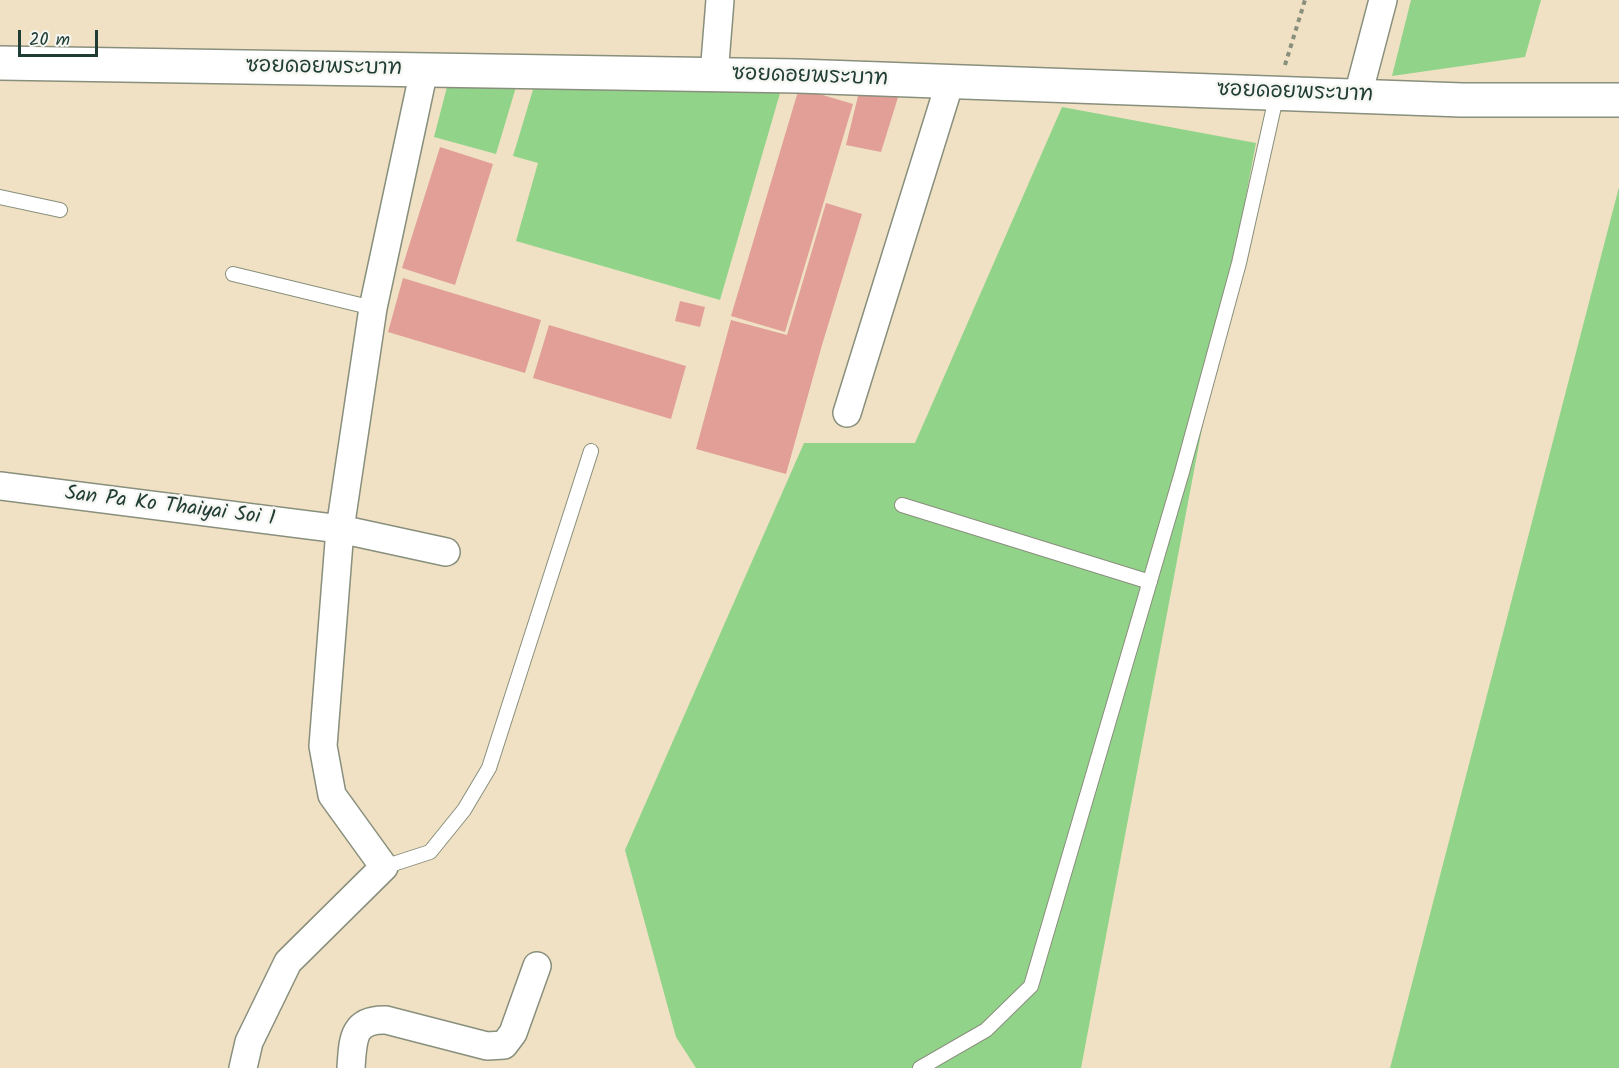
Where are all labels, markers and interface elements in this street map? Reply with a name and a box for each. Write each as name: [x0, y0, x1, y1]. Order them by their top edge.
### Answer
scale bar: [21, 18, 100, 56]
text: 20 m: [29, 26, 70, 55]
street label: ซอยดอยพระบาท: [246, 55, 402, 83]
street label: ซอยดอยพระบาท: [731, 63, 889, 93]
street label: ซอยดอยพระบาท: [1216, 79, 1374, 109]
street label: San Pa Ko Thaiyai Soi 1: [63, 483, 277, 533]

